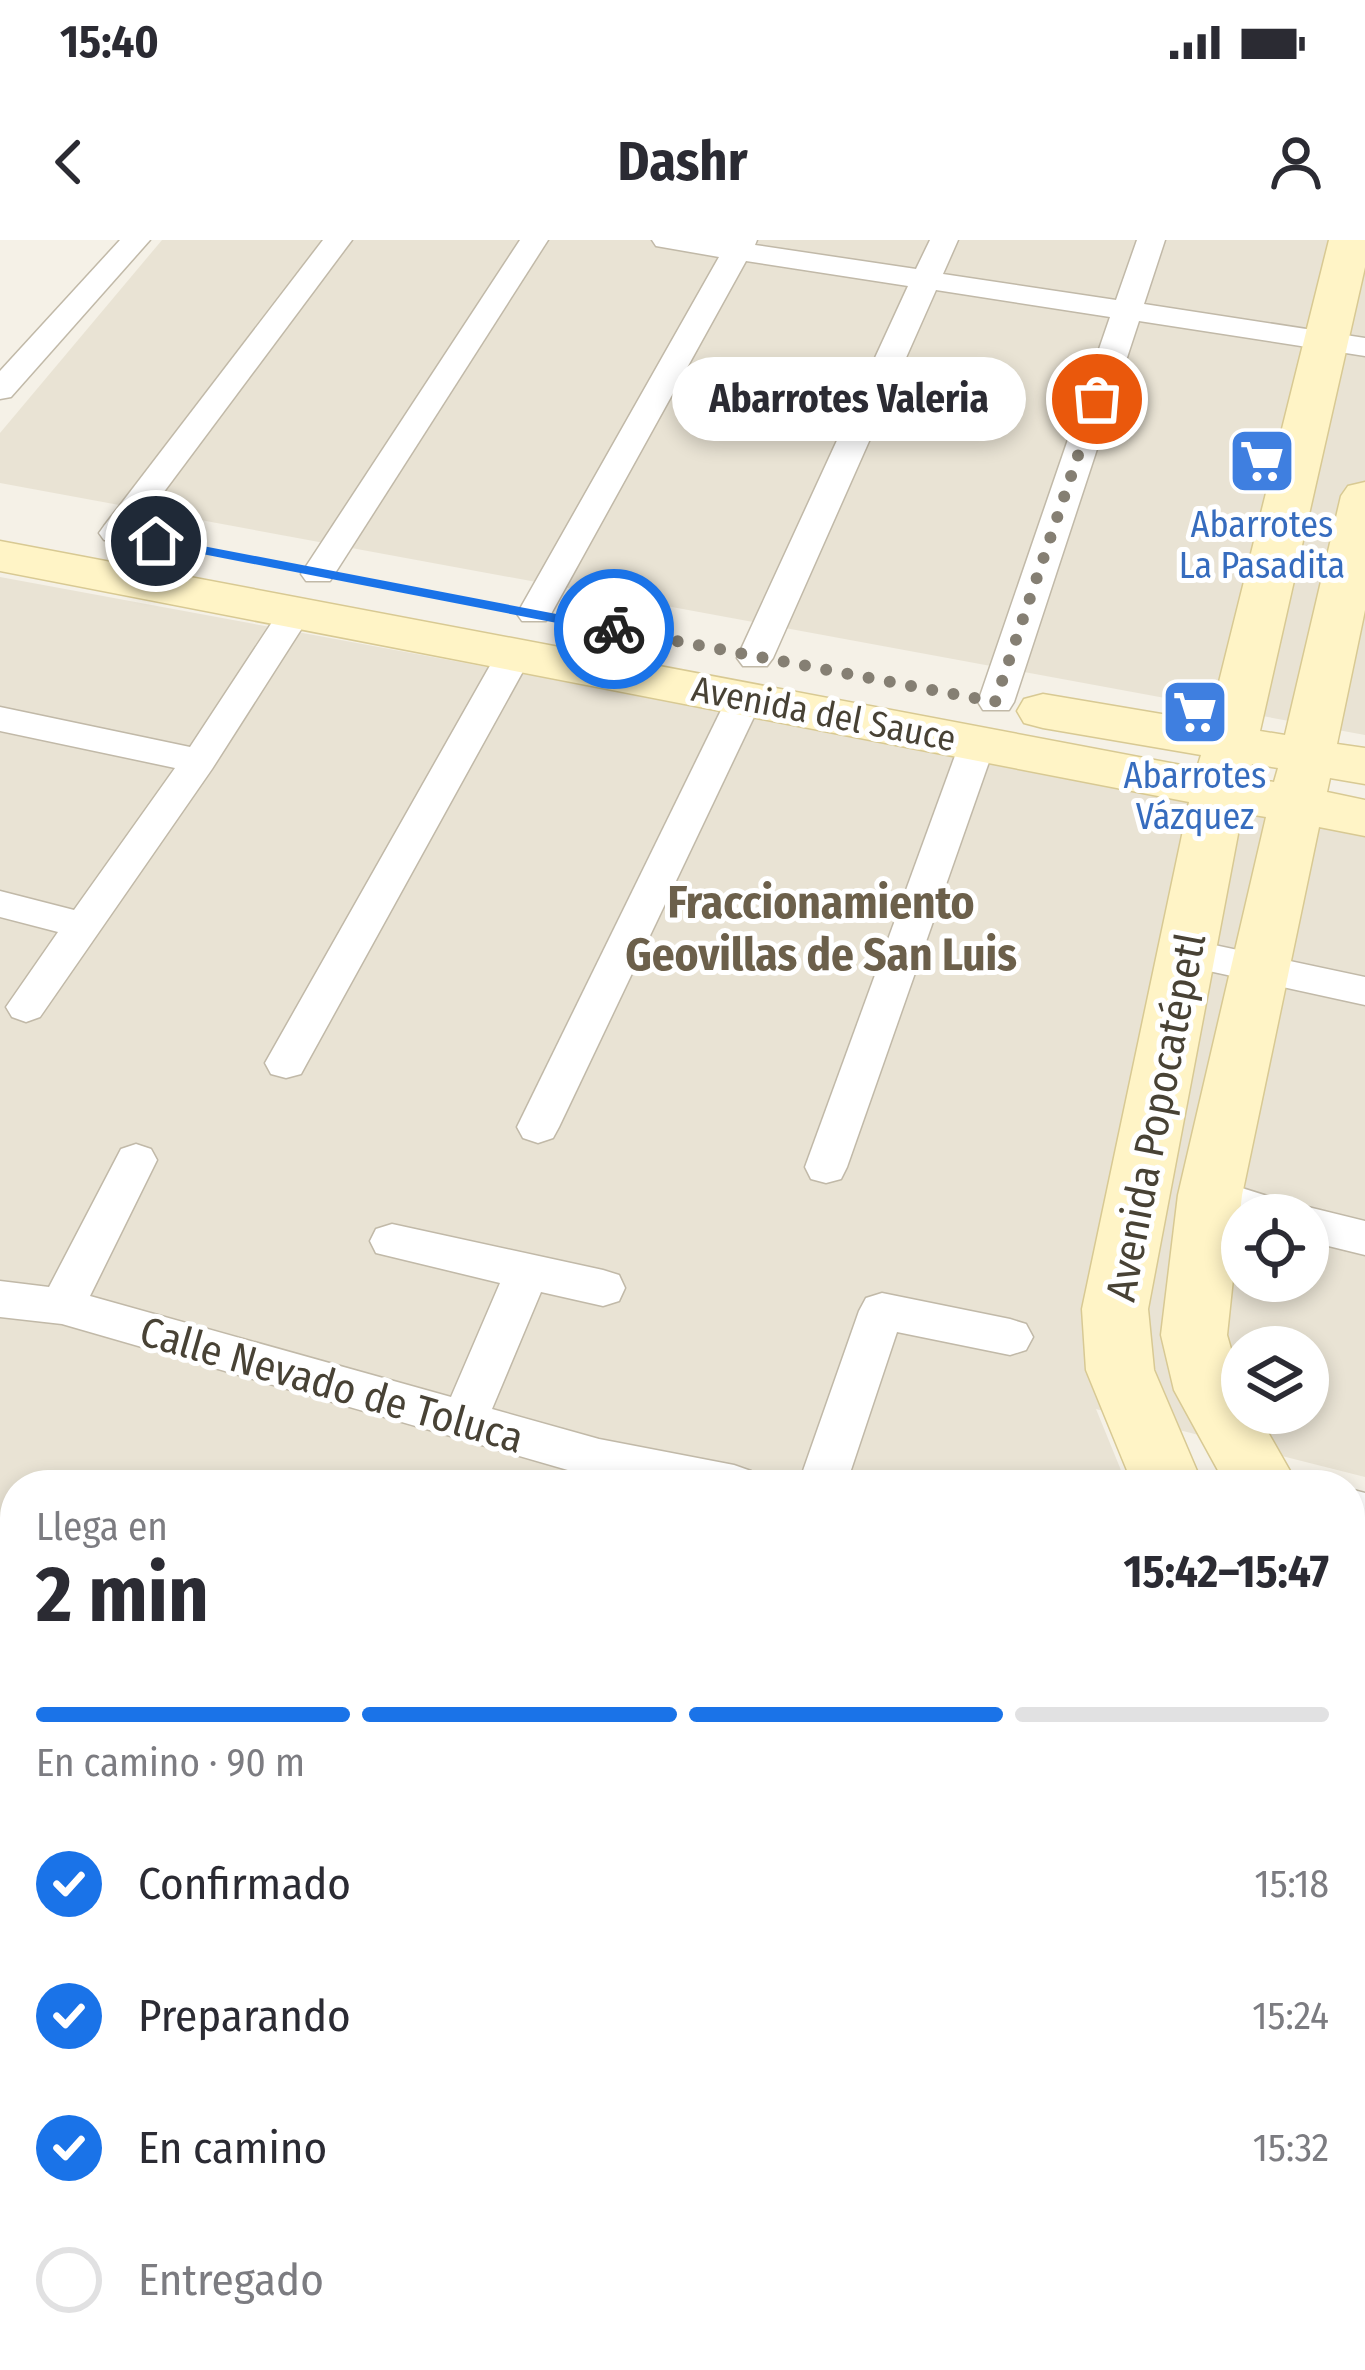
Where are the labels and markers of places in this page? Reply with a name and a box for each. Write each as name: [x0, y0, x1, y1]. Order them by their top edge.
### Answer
pin: [1046, 348, 1148, 450]
callout: Abarrotes Valeria: [671, 357, 1025, 441]
supermarket icon: Abarrotes La Pasadita: [1227, 426, 1297, 496]
pin: [105, 490, 207, 592]
place label: Abarrotes La Pasadita: [1179, 503, 1345, 588]
supermarket icon: Abarrotes Vázquez: [1160, 677, 1230, 747]
place label: Abarrotes Vázquez: [1124, 754, 1266, 839]

